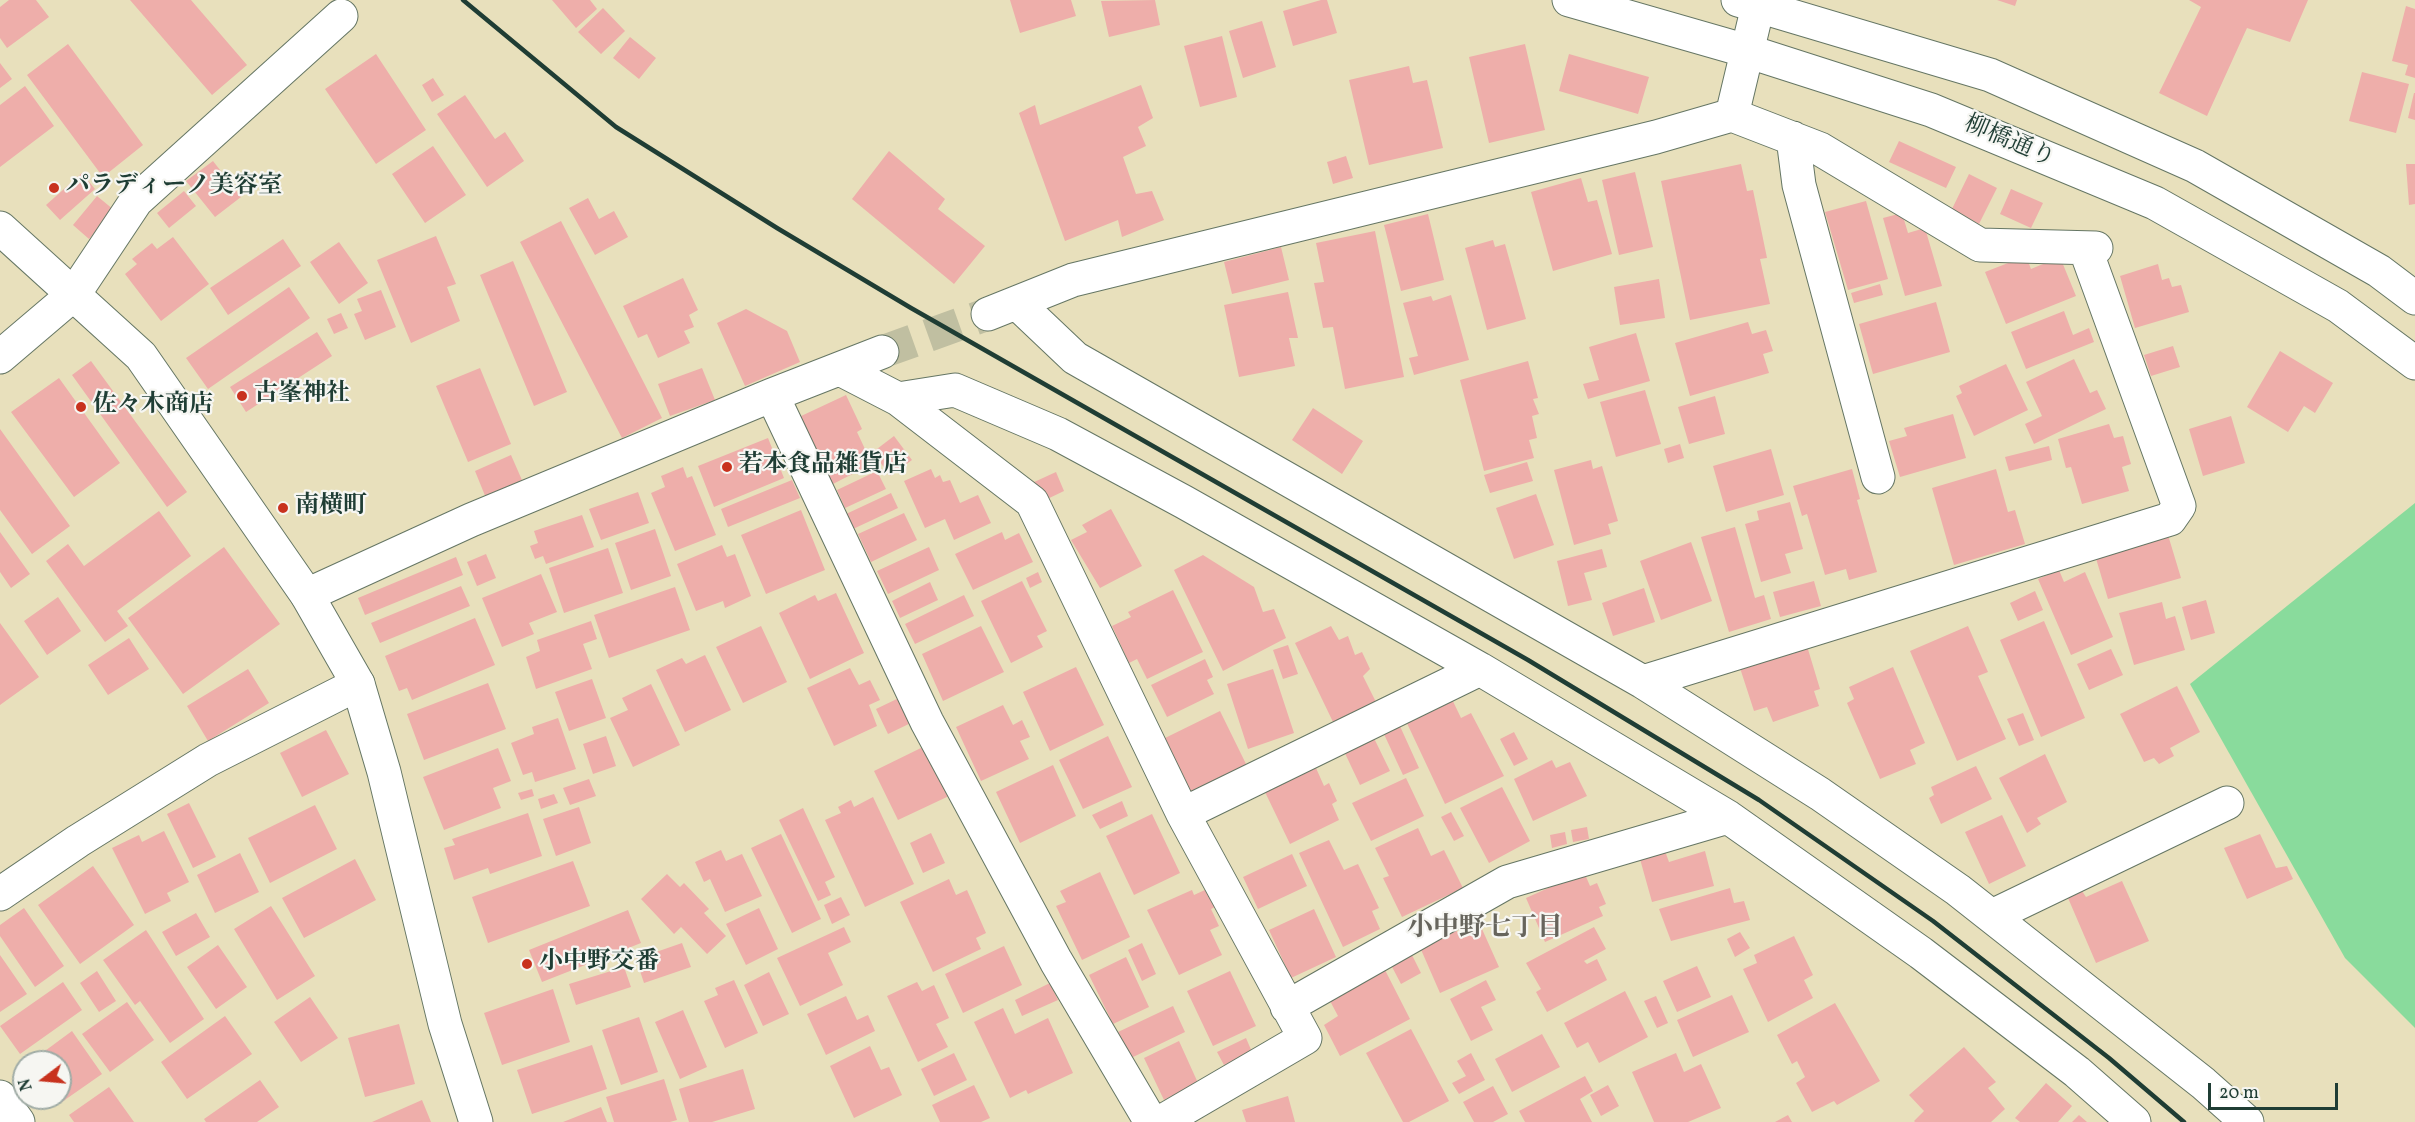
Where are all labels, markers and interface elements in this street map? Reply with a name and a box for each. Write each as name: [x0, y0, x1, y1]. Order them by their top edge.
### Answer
street label: 柳橋通り: [1959, 111, 2059, 175]
place label: パラディーノ美容室: [66, 174, 282, 202]
marker: パラディーノ美容室: [47, 181, 61, 195]
place label: 古峯神社: [254, 382, 350, 410]
marker: 古峯神社: [235, 389, 249, 403]
place label: 佐々木商店: [93, 393, 213, 421]
marker: 佐々木商店: [74, 400, 88, 414]
place label: 若本食品雑貨店: [739, 453, 907, 481]
marker: 若本食品雑貨店: [720, 460, 734, 474]
place label: 南横町: [295, 494, 367, 522]
marker: 南横町: [276, 501, 290, 515]
district label: 小中野七丁目: [1407, 914, 1563, 946]
place label: 小中野交番: [539, 950, 659, 978]
marker: 小中野交番: [520, 957, 534, 971]
north arrow: [12, 1050, 72, 1110]
scale bar: [2211, 1071, 2342, 1109]
text: N: [14, 1076, 39, 1093]
text: 20 m: [2219, 1081, 2259, 1106]

